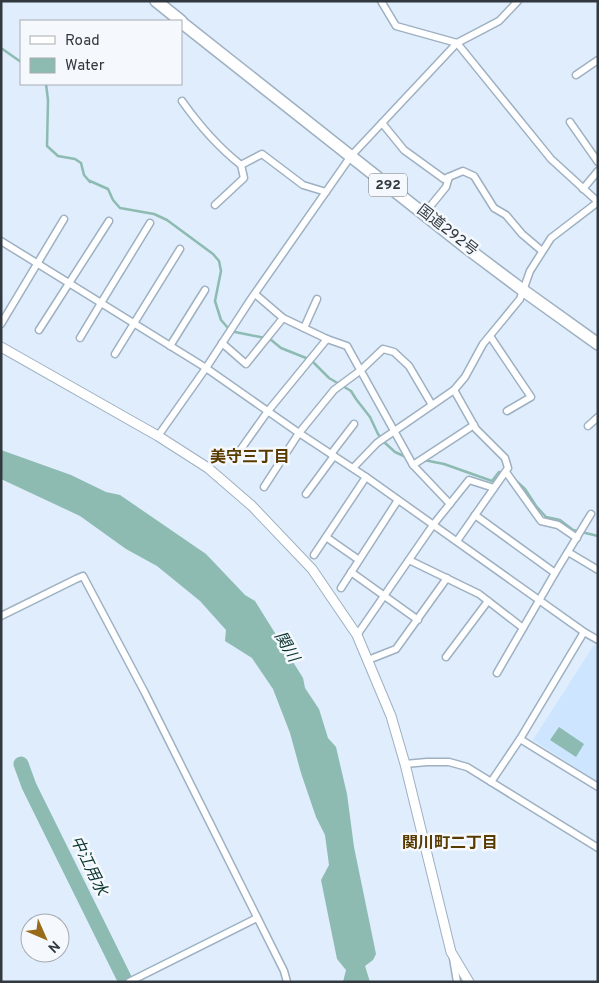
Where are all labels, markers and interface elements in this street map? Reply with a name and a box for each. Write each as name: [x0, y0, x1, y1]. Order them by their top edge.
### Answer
legend: [20, 20, 182, 85]
text: Road: [65, 32, 100, 51]
text: Water: [65, 57, 105, 76]
road number: 292: [369, 174, 407, 196]
street label: 国道292号: [413, 201, 481, 261]
district label: 美守三丁目: [210, 448, 290, 468]
water label: 関川: [269, 628, 304, 668]
water label: 中江用水: [65, 833, 112, 901]
district label: 関川町二丁目: [402, 834, 498, 854]
north arrow: [20, 913, 70, 963]
text: N: [44, 937, 63, 956]

